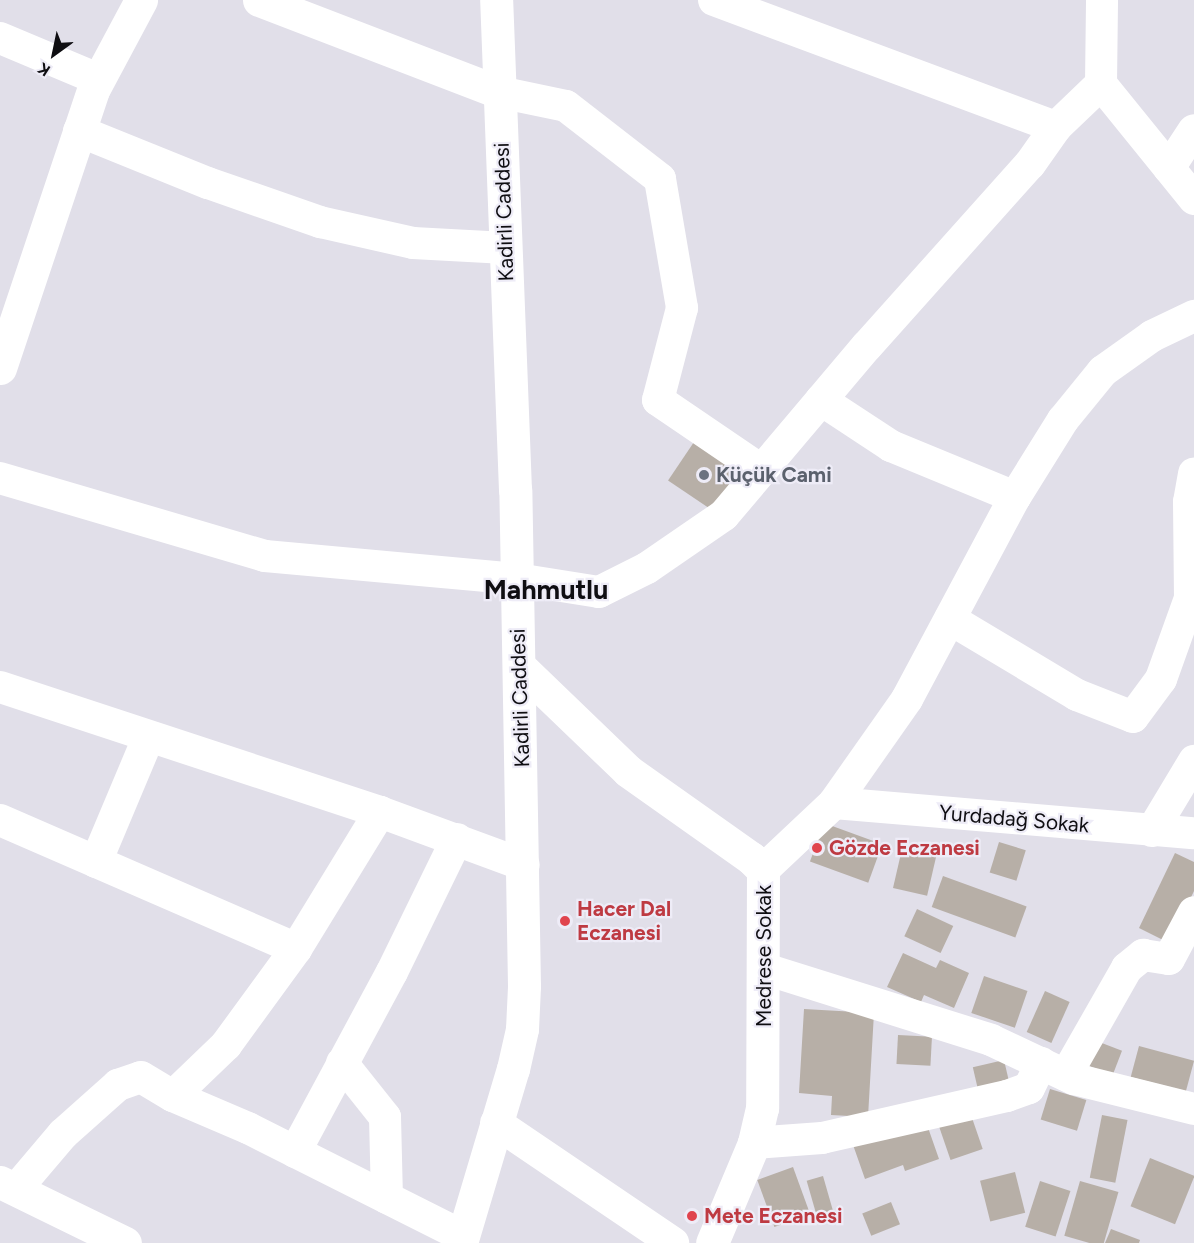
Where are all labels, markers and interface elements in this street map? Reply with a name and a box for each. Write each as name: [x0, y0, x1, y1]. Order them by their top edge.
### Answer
north arrow: [24, 24, 84, 84]
text: K: [34, 59, 54, 80]
street label: Kadirli Caddesi: [489, 142, 519, 282]
place label: Küçük Cami: [716, 462, 832, 488]
marker: Küçük Cami: [697, 468, 711, 482]
district label: Mahmutlu: [484, 574, 608, 606]
street label: Kadirli Caddesi: [505, 628, 535, 768]
street label: Yurdadağ Sokak: [938, 800, 1090, 838]
place label: Gözde Eczanesi: [829, 835, 980, 861]
marker: Gözde Eczanesi: [810, 841, 824, 855]
street label: Medrese Sokak: [751, 885, 777, 1027]
place label: Hacer Dal Eczanesi: [577, 896, 671, 946]
marker: Hacer Dal Eczanesi: [558, 914, 572, 928]
place label: Mete Eczanesi: [704, 1203, 842, 1229]
marker: Mete Eczanesi: [685, 1209, 699, 1223]

